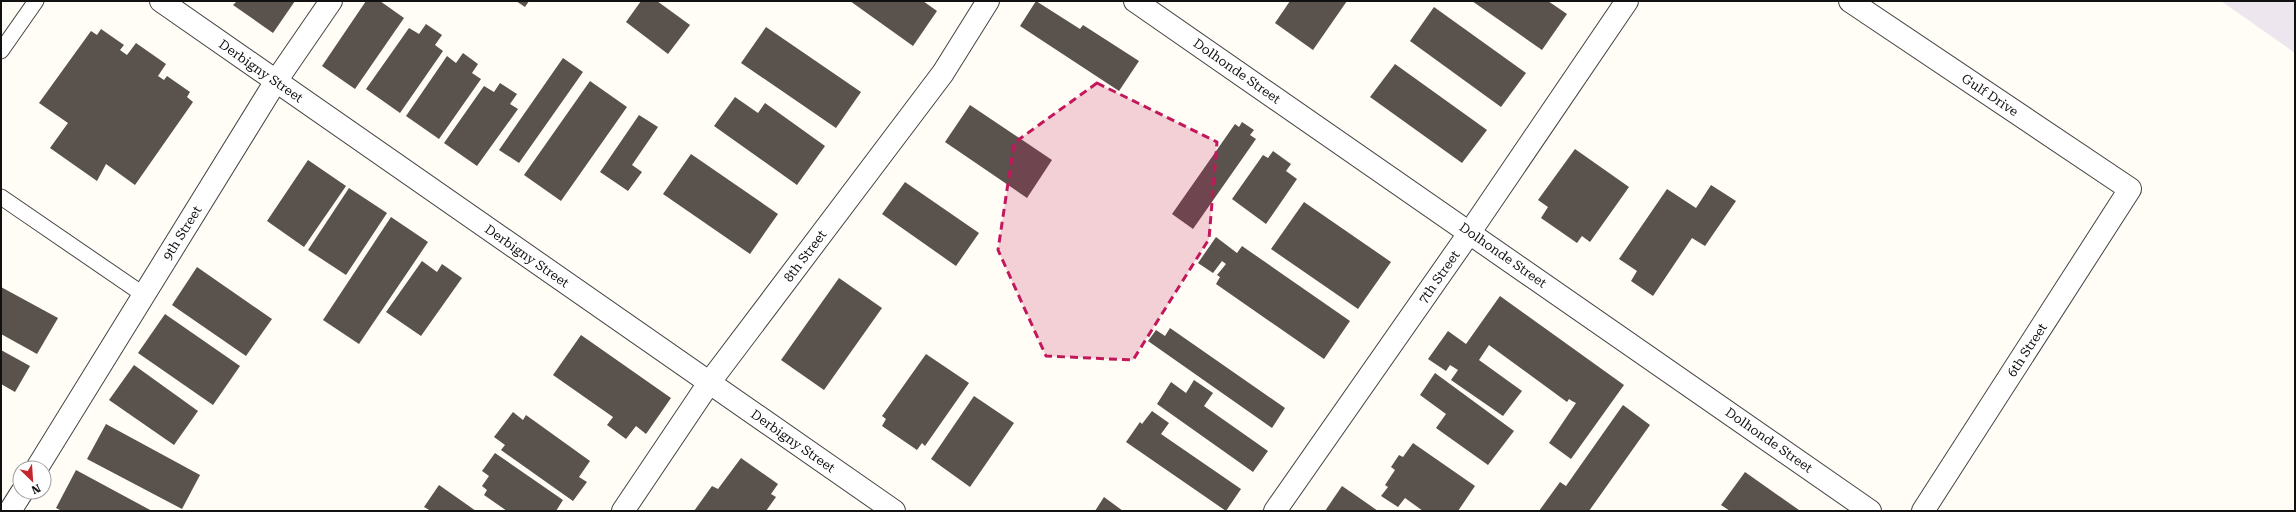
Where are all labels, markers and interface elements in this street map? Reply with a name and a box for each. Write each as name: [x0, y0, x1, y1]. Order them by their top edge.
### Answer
street label: Dolhonde Street: [1191, 35, 1284, 107]
street label: Derbigny Street: [216, 36, 306, 106]
street label: Gulf Drive: [1959, 71, 2021, 119]
street label: 9th Street: [159, 203, 205, 263]
street label: Dolhonde Street: [1457, 219, 1550, 291]
street label: Derbigny Street: [482, 221, 572, 291]
street label: 8th Street: [781, 227, 829, 285]
street label: 7th Street: [1415, 248, 1463, 306]
street label: 6th Street: [2004, 320, 2050, 380]
street label: Dolhonde Street: [1723, 404, 1816, 476]
street label: Derbigny Street: [748, 406, 838, 476]
north arrow: [12, 460, 52, 500]
text: N: [29, 481, 43, 497]

